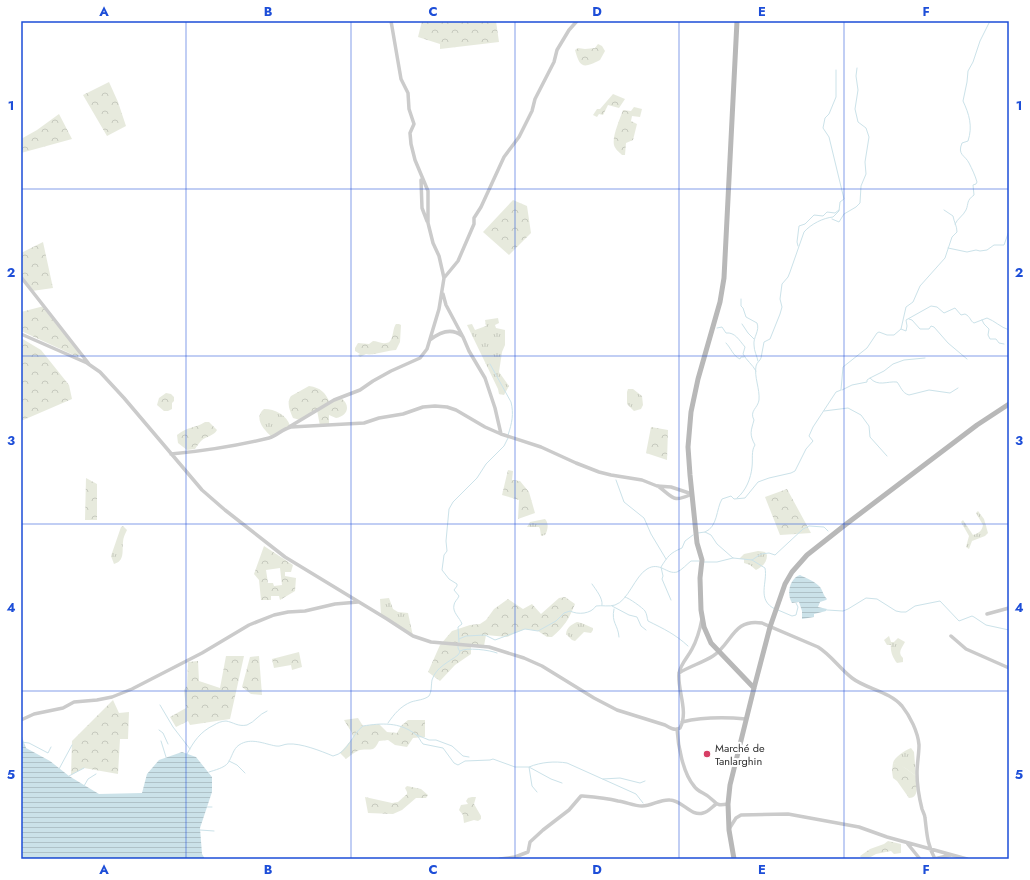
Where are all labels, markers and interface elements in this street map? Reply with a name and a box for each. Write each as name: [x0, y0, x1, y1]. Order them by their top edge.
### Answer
text: A: [98, 2, 109, 21]
text: B: [264, 2, 273, 21]
text: C: [428, 2, 438, 21]
text: D: [592, 2, 602, 21]
text: E: [758, 2, 766, 21]
text: F: [922, 2, 930, 21]
text: 1: [8, 96, 14, 115]
text: 1: [1016, 96, 1022, 115]
text: 2: [7, 263, 15, 282]
text: 2: [1015, 263, 1023, 282]
text: 3: [7, 431, 15, 450]
text: 3: [1015, 431, 1023, 450]
text: 4: [6, 598, 16, 617]
text: 4: [1014, 598, 1024, 617]
place label: Marché de Tanlarghin: [715, 740, 765, 769]
marker: Marché de Tanlarghin: [702, 749, 712, 759]
text: 5: [7, 765, 15, 784]
text: 5: [1015, 765, 1023, 784]
text: A: [98, 860, 109, 879]
text: B: [264, 860, 273, 879]
text: C: [428, 860, 438, 879]
text: D: [592, 860, 602, 879]
text: E: [758, 860, 766, 879]
text: F: [922, 860, 930, 879]

